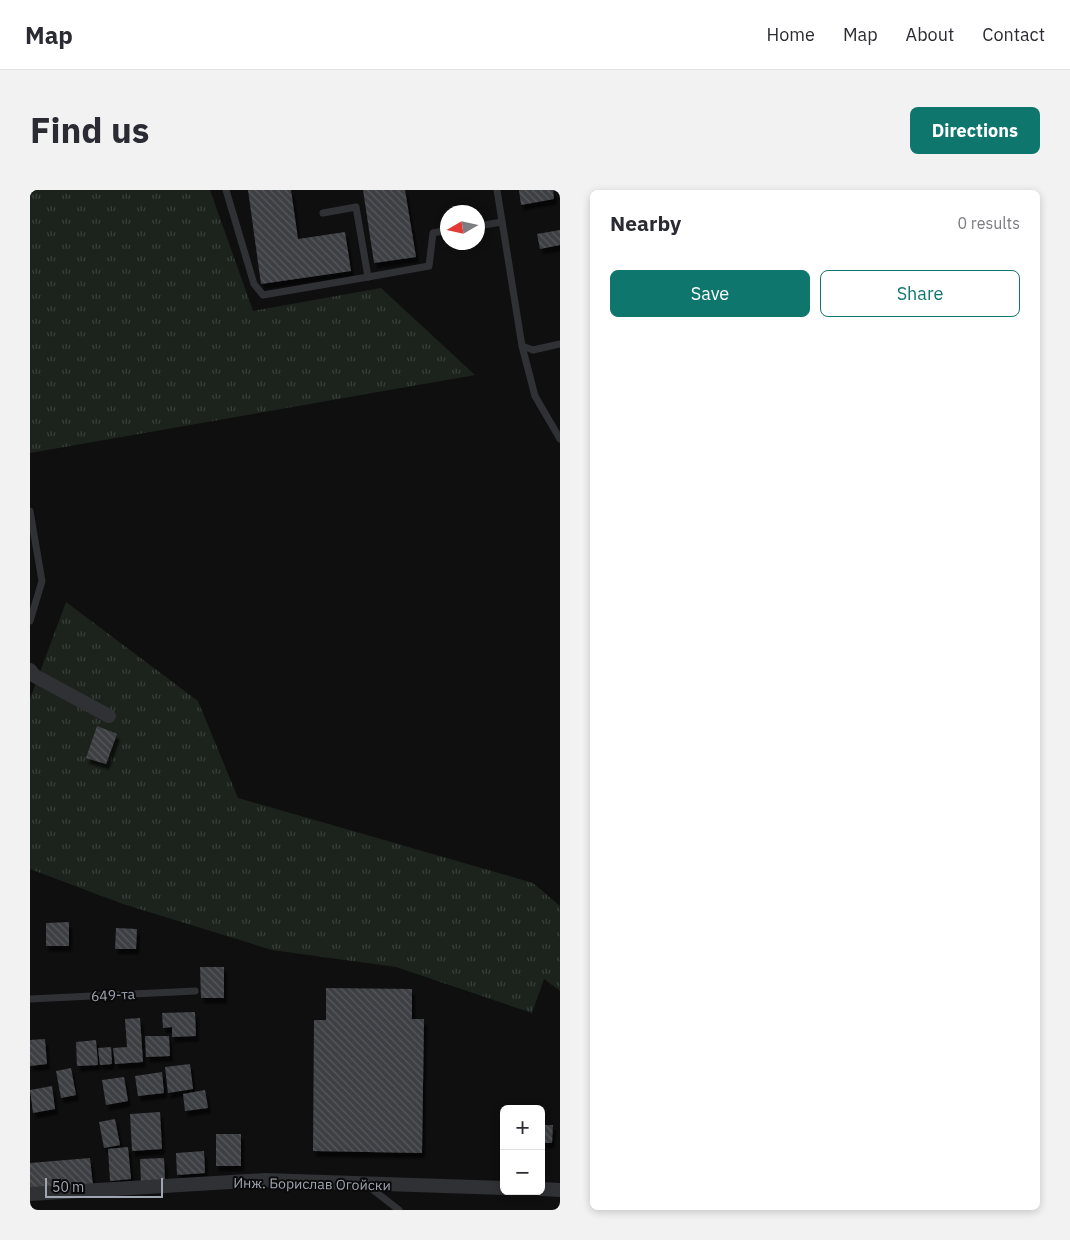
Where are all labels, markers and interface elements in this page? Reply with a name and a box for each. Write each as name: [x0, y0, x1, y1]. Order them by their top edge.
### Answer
text: Map: [25, 19, 73, 51]
text: Home: [767, 23, 815, 46]
text: Map: [843, 23, 878, 46]
text: About: [906, 23, 954, 46]
text: Contact: [982, 23, 1045, 46]
text: Find us: [30, 107, 149, 153]
button: Directions: [910, 107, 1040, 154]
north arrow: [440, 205, 485, 250]
text: Nearby: [610, 209, 681, 237]
text: 0 results: [957, 213, 1020, 233]
button: Save: [610, 270, 810, 317]
button: Share: [820, 270, 1020, 317]
street label: 649-та: [90, 985, 136, 1005]
map controls: [500, 1105, 545, 1195]
button: +: [500, 1105, 545, 1150]
button: −: [500, 1150, 545, 1195]
street label: Инж. Борислав Огойски: [233, 1174, 391, 1194]
scale bar: [45, 1175, 162, 1198]
text: 50 m: [52, 1178, 84, 1196]

